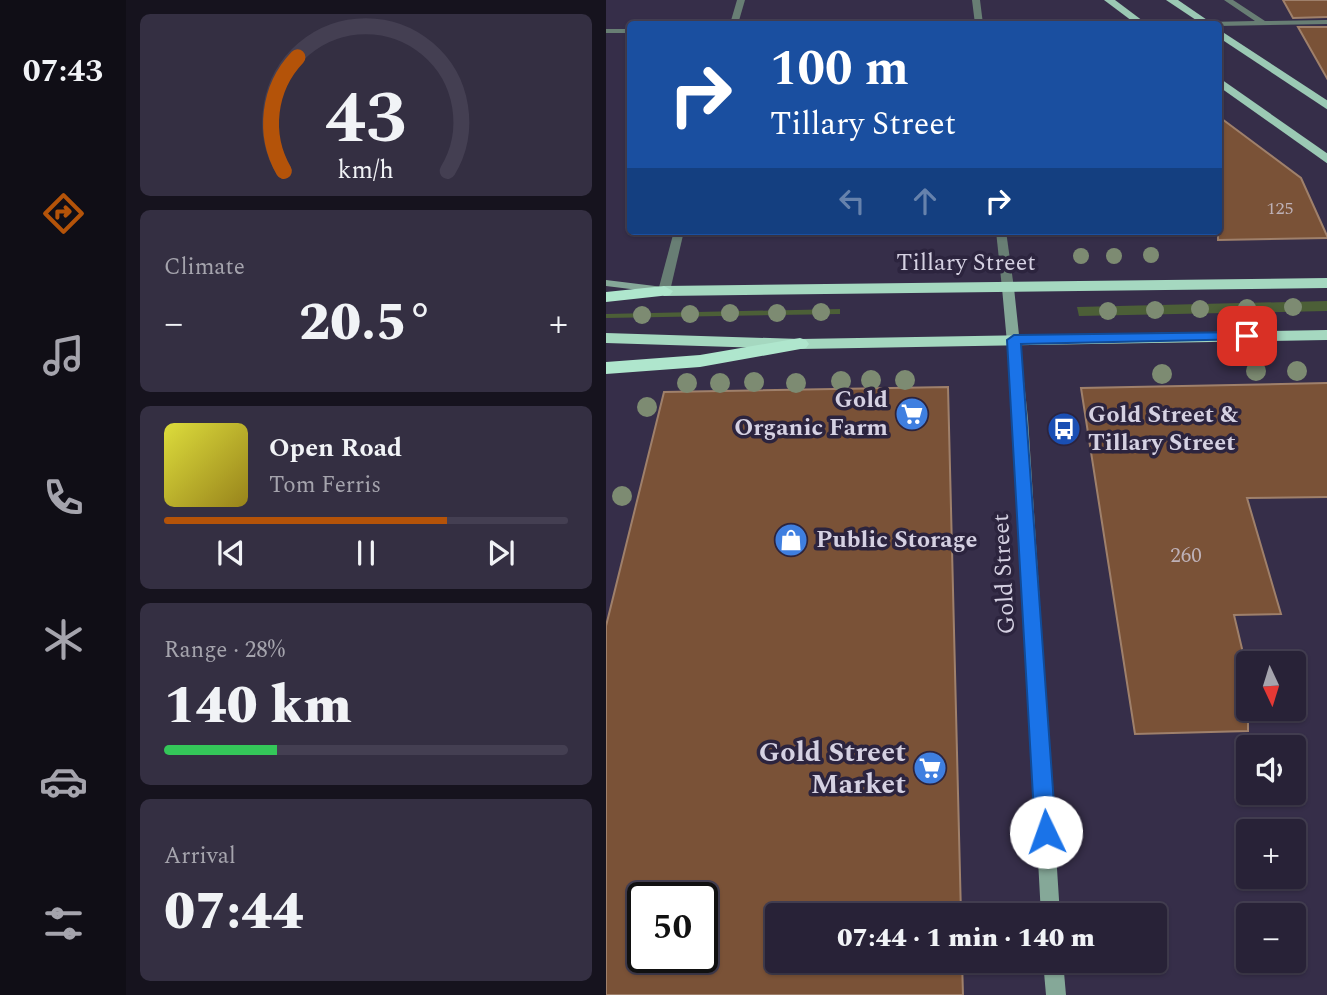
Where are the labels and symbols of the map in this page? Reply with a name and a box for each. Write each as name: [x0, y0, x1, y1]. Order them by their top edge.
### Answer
house number: 125: [1267, 195, 1294, 222]
street label: Tillary Street: [896, 245, 1036, 281]
pin: [1217, 306, 1277, 366]
place label: Gold Organic Farm: [734, 382, 888, 446]
supermarket icon: Gold Organic Farm: [893, 395, 931, 433]
place label: Gold Street & Tillary Street: [1088, 397, 1239, 461]
bus stop icon: Gold Street & Tillary Street: [1045, 410, 1083, 448]
street label: Gold Street: [983, 513, 1025, 635]
shop icon: Public Storage: [772, 521, 810, 559]
place label: Public Storage: [816, 522, 977, 558]
house number: 260: [1170, 540, 1202, 572]
north arrow: [1236, 651, 1306, 721]
place label: Gold Street Market: [759, 731, 906, 806]
supermarket icon: Gold Street Market: [911, 749, 949, 787]
position arrow: [1009, 795, 1083, 869]
speed limit sign: 50: [627, 882, 718, 973]

